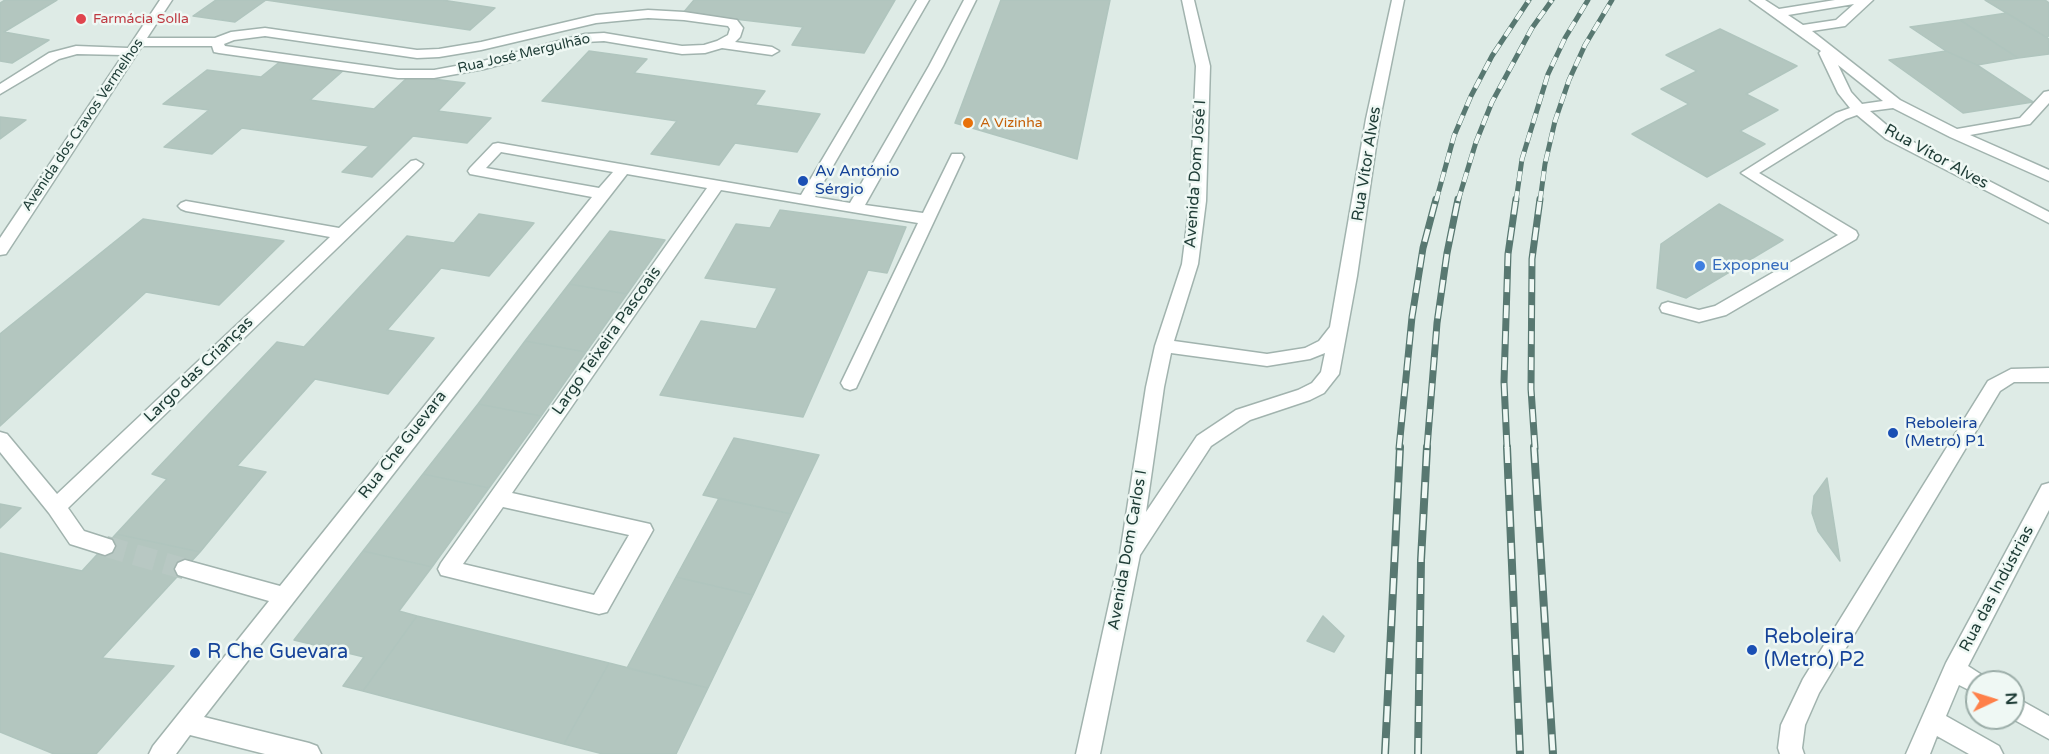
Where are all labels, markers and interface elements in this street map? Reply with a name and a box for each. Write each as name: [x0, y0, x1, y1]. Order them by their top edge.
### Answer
place label: Farmácia Solla: [93, 11, 189, 27]
marker: Farmácia Solla: [74, 12, 88, 26]
street label: Rua José Mergulhão: [456, 31, 592, 77]
street label: Avenida dos Cravos Vermelhos: [19, 36, 147, 214]
street label: Avenida Dom José I: [1181, 99, 1211, 249]
street label: Rua Vítor Alves: [1348, 105, 1386, 223]
place label: A Vizinha: [980, 115, 1043, 131]
marker: A Vizinha: [961, 116, 975, 130]
street label: Rua Vítor Alves: [1881, 120, 1991, 194]
place label: Av António Sérgio: [815, 162, 900, 200]
marker: Av António Sérgio: [796, 174, 810, 188]
place label: Expopneu: [1712, 256, 1789, 276]
marker: Expopneu: [1693, 259, 1707, 273]
street label: Largo Teixeira Pascoais: [549, 263, 665, 419]
street label: Largo das Crianças: [141, 313, 257, 427]
street label: Rua Che Guevara: [355, 387, 451, 503]
place label: Reboleira (Metro) P1: [1905, 414, 1986, 452]
marker: Reboleira (Metro) P1: [1886, 426, 1900, 440]
street label: Avenida Dom Carlos I: [1104, 468, 1152, 632]
street label: Rua das Indústrias: [1956, 523, 2038, 655]
place label: Reboleira (Metro) P2: [1764, 626, 1865, 673]
place label: R Che Guevara: [207, 641, 348, 665]
marker: Reboleira (Metro) P2: [1745, 643, 1759, 657]
marker: R Che Guevara: [188, 646, 202, 660]
north arrow: [1965, 670, 2025, 730]
text: N: [2001, 692, 2021, 706]

